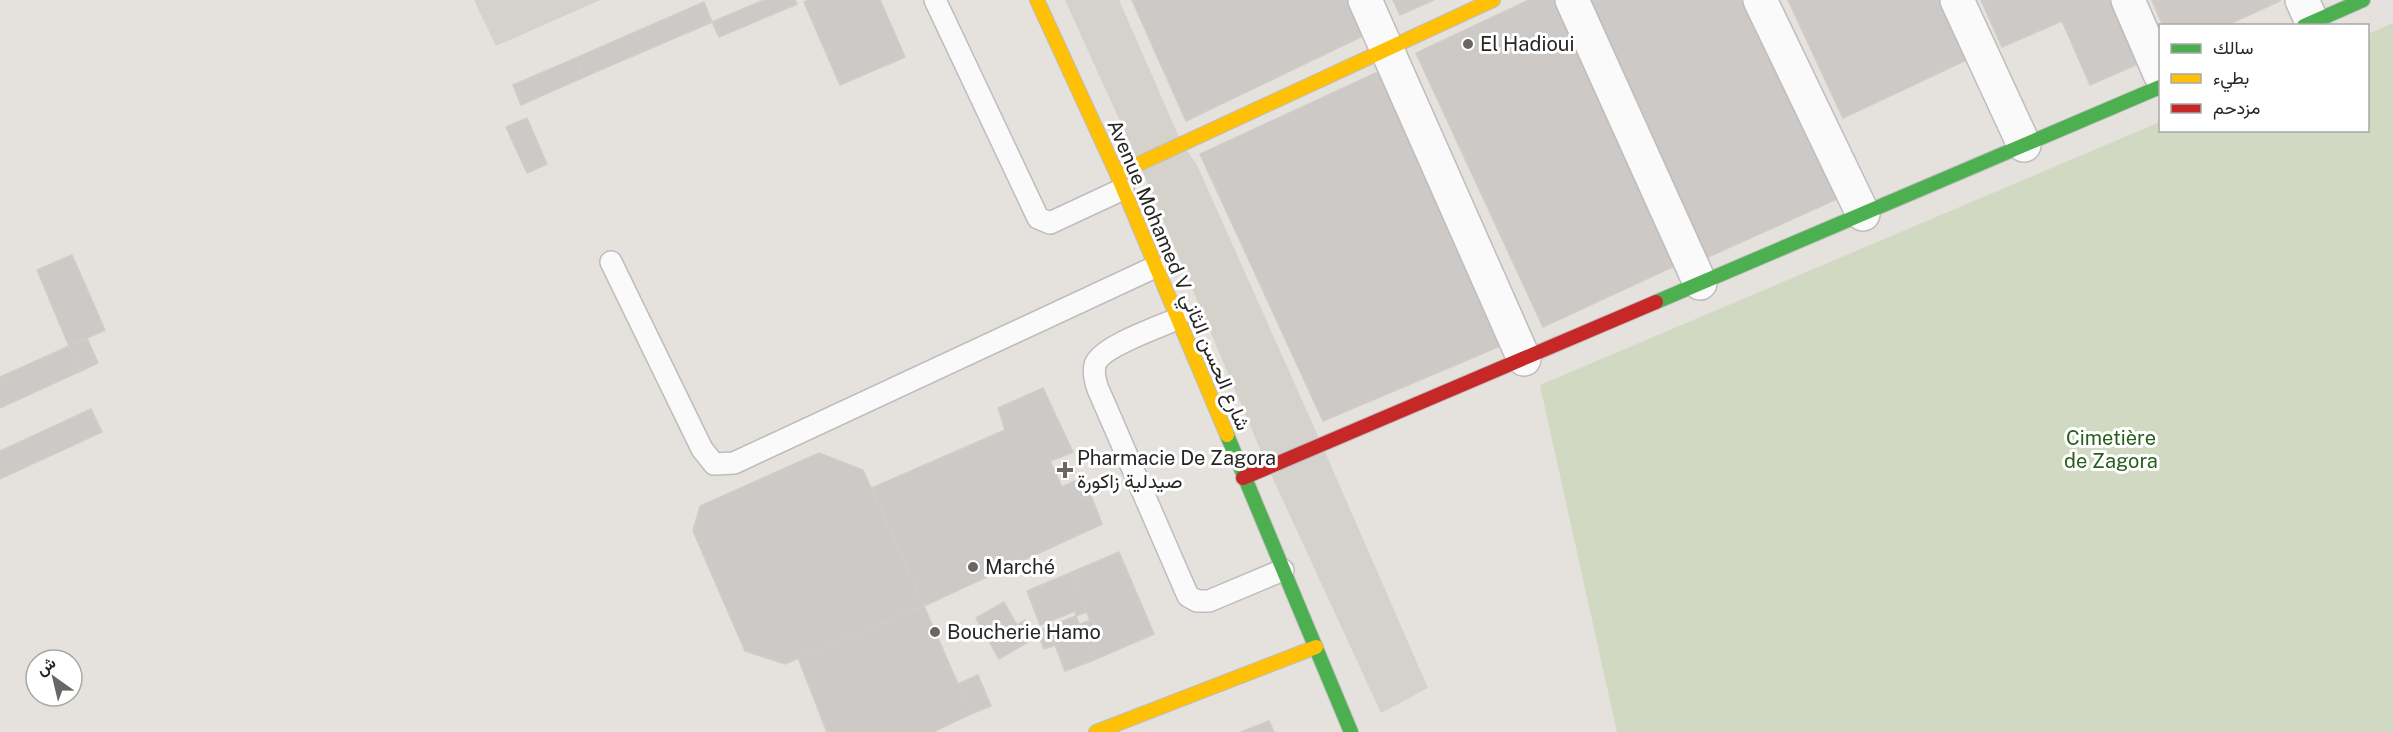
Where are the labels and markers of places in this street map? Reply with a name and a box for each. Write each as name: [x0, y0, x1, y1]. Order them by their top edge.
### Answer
place label: El Hadioui: [1480, 32, 1574, 56]
marker: El Hadioui: [1461, 37, 1475, 51]
place label: Pharmacie De Zagora صيدلية زاكورة: [1077, 446, 1276, 494]
marker: Pharmacie De Zagora صيدلية زاكورة: [1058, 463, 1072, 477]
place label: Marché: [985, 555, 1055, 579]
marker: Marché: [966, 560, 980, 574]
place label: Boucherie Hamo: [947, 620, 1101, 644]
marker: Boucherie Hamo: [928, 625, 942, 639]

